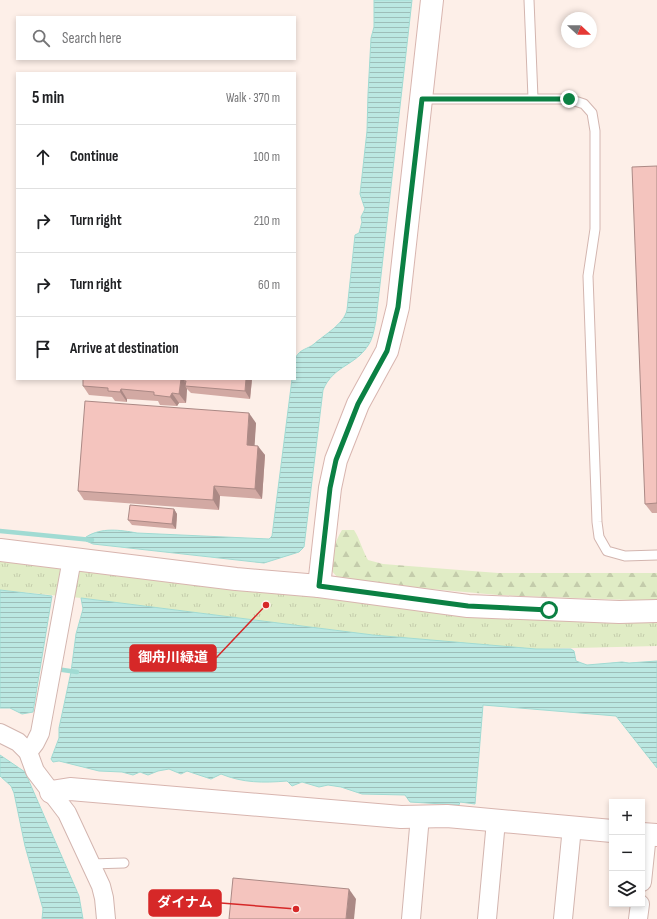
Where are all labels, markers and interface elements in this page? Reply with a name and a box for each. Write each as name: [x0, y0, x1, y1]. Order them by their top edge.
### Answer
north arrow: [561, 12, 597, 48]
search box: [16, 16, 296, 60]
icon: search: [30, 27, 52, 49]
text: Search here: [62, 29, 122, 48]
text: 5 min: [32, 88, 64, 108]
text: Walk · 370 m: [226, 90, 280, 106]
route end: [560, 90, 578, 108]
icon: ahead: [32, 146, 54, 168]
text: Continue: [70, 147, 119, 166]
text: 100 m: [253, 149, 280, 165]
icon: right: [32, 210, 54, 232]
text: Turn right: [70, 211, 122, 230]
text: 210 m: [254, 213, 280, 229]
icon: right: [32, 274, 54, 296]
text: Turn right: [70, 275, 122, 294]
text: 60 m: [258, 277, 280, 293]
icon: arrive: [32, 338, 54, 360]
text: Arrive at destination: [70, 339, 179, 358]
route start: [540, 601, 558, 619]
callout: 御舟川緑道: [130, 645, 216, 671]
text: 御舟川緑道: [138, 649, 208, 666]
map controls: [609, 799, 645, 907]
button: +: [609, 799, 645, 835]
button: −: [609, 835, 645, 871]
button: layers: [609, 871, 645, 907]
callout: ダイナム: [149, 890, 221, 916]
text: ダイナム: [157, 894, 213, 911]

